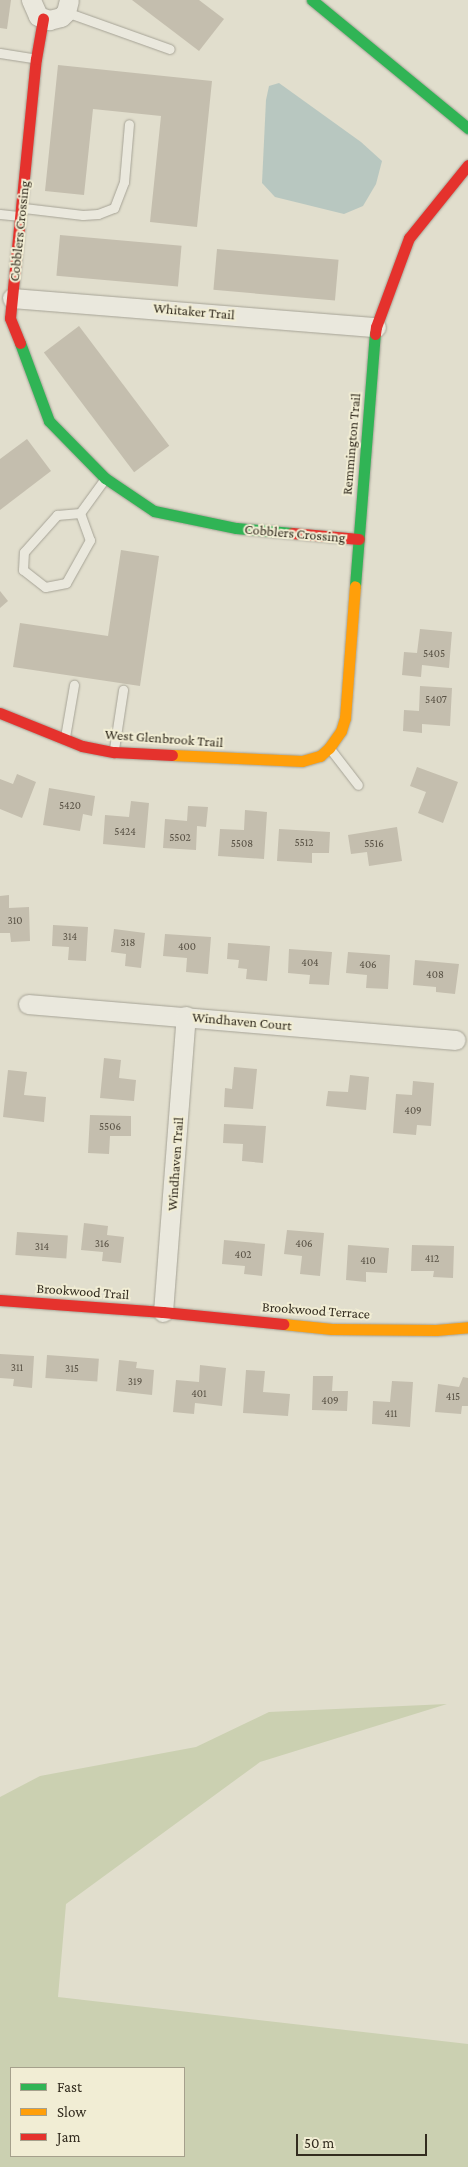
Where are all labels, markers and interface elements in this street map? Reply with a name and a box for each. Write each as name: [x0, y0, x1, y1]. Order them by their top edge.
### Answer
street label: Cobblers Crossing: [5, 180, 33, 282]
street label: Whitaker Trail: [153, 299, 235, 323]
street label: Remmington Trail: [338, 392, 364, 496]
street label: Cobblers Crossing: [244, 520, 346, 546]
house number: 5405: [423, 646, 445, 660]
house number: 5407: [425, 692, 447, 706]
street label: West Glenbrook Trail: [104, 725, 224, 751]
house number: 5420: [59, 798, 81, 812]
house number: 5424: [114, 824, 136, 838]
house number: 5502: [169, 830, 191, 844]
house number: 5512: [294, 835, 314, 849]
house number: 5508: [231, 836, 253, 850]
house number: 5516: [364, 836, 384, 850]
house number: 310: [7, 913, 23, 927]
house number: 314: [63, 929, 77, 943]
house number: 318: [121, 935, 135, 949]
house number: 400: [178, 939, 196, 953]
house number: 404: [301, 955, 319, 969]
house number: 406: [359, 957, 377, 971]
house number: 408: [426, 967, 444, 981]
street label: Windhaven Court: [192, 1008, 292, 1034]
house number: 409: [404, 1103, 422, 1117]
street label: Windhaven Trail: [163, 1117, 187, 1211]
house number: 5506: [99, 1119, 121, 1133]
house number: 316: [95, 1236, 109, 1250]
house number: 406: [295, 1236, 313, 1250]
house number: 314: [35, 1239, 49, 1253]
house number: 402: [235, 1247, 251, 1261]
house number: 412: [425, 1251, 439, 1265]
house number: 410: [360, 1253, 376, 1267]
street label: Brookwood Trail: [36, 1279, 130, 1303]
street label: Brookwood Terrace: [262, 1298, 370, 1322]
house number: 311: [11, 1360, 23, 1374]
house number: 315: [65, 1361, 79, 1375]
house number: 319: [128, 1374, 142, 1388]
house number: 401: [191, 1386, 207, 1400]
house number: 415: [446, 1389, 460, 1403]
house number: 409: [321, 1393, 339, 1407]
house number: 411: [385, 1406, 397, 1420]
legend: [10, 2067, 185, 2157]
text: Fast: [57, 2079, 82, 2095]
text: Slow: [57, 2104, 86, 2120]
scale bar: [298, 2124, 429, 2156]
text: Jam: [57, 2129, 80, 2145]
text: 50 m: [304, 2135, 334, 2151]

